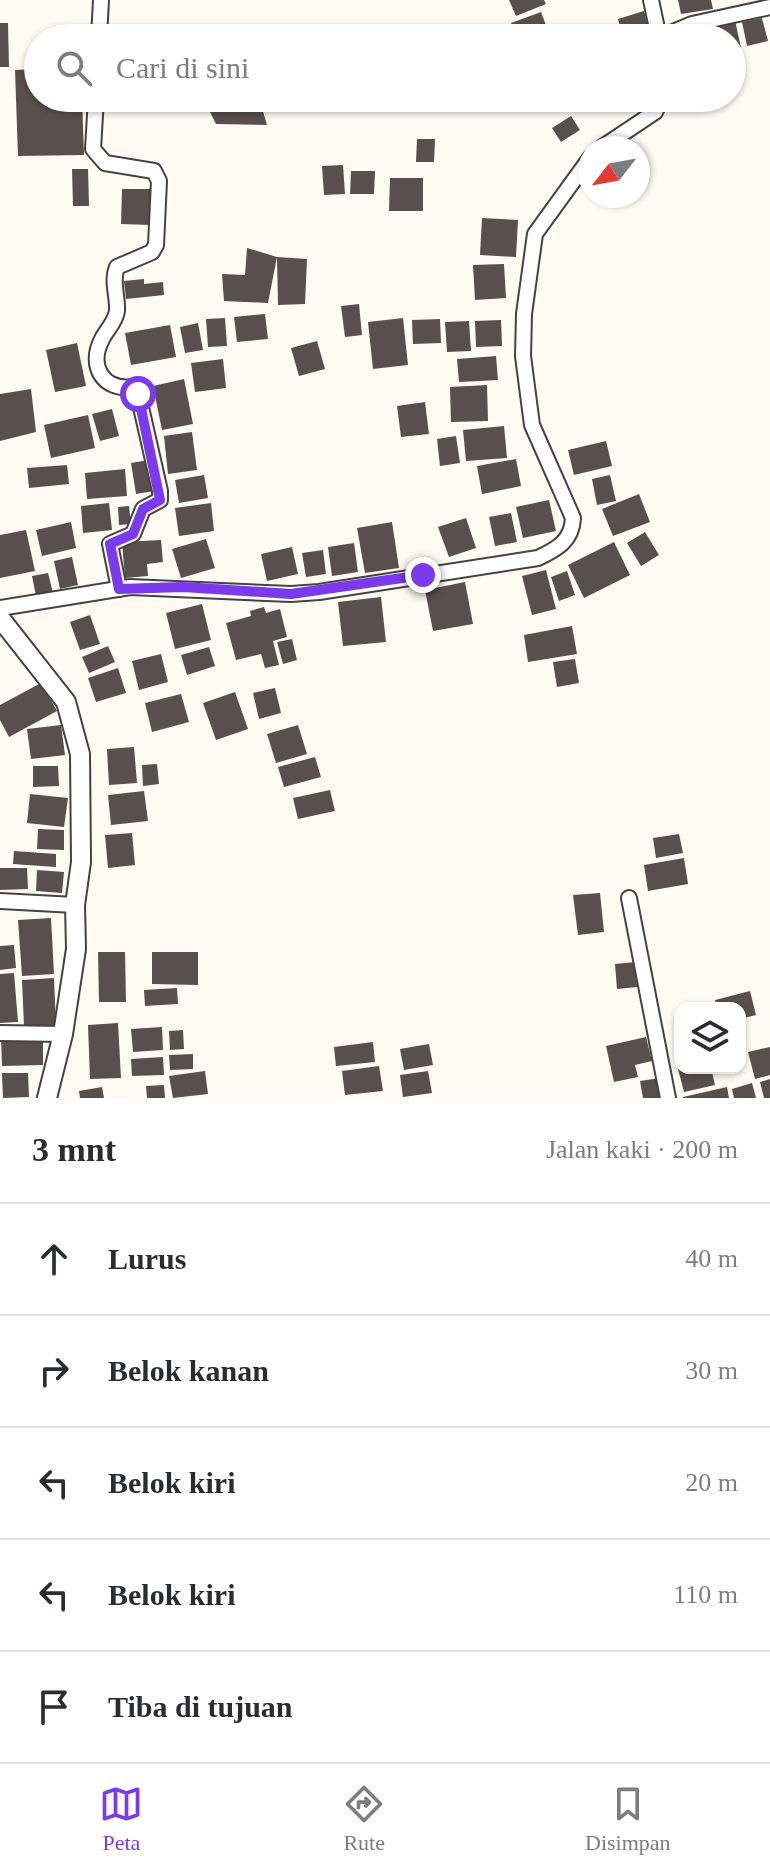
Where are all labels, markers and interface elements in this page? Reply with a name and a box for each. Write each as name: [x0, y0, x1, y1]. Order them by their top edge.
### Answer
search box: [24, 24, 746, 112]
icon: search: [52, 46, 96, 90]
text: Cari di sini: [116, 51, 249, 84]
north arrow: [578, 136, 650, 208]
route start: [120, 376, 156, 412]
route end: [405, 557, 441, 593]
map controls: [674, 1002, 746, 1074]
button: layers: [674, 1002, 746, 1074]
text: 3 mnt: [32, 1131, 116, 1168]
text: Jalan kaki · 200 m: [546, 1135, 738, 1164]
icon: ahead: [32, 1237, 76, 1281]
text: Lurus: [108, 1242, 186, 1275]
text: 40 m: [685, 1244, 738, 1273]
icon: right: [32, 1349, 76, 1393]
text: Belok kanan: [108, 1354, 269, 1387]
text: 30 m: [685, 1356, 738, 1385]
icon: left: [32, 1461, 76, 1505]
text: Belok kiri: [108, 1466, 236, 1499]
text: 20 m: [685, 1468, 738, 1497]
icon: left: [32, 1573, 76, 1617]
text: Belok kiri: [108, 1578, 236, 1611]
text: 110 m: [673, 1580, 738, 1609]
icon: arrive: [32, 1685, 76, 1729]
text: Tiba di tujuan: [108, 1690, 293, 1723]
tab: Peta: [99, 1782, 143, 1856]
tab: Rute: [342, 1782, 386, 1856]
tab: Disimpan: [585, 1782, 671, 1856]

